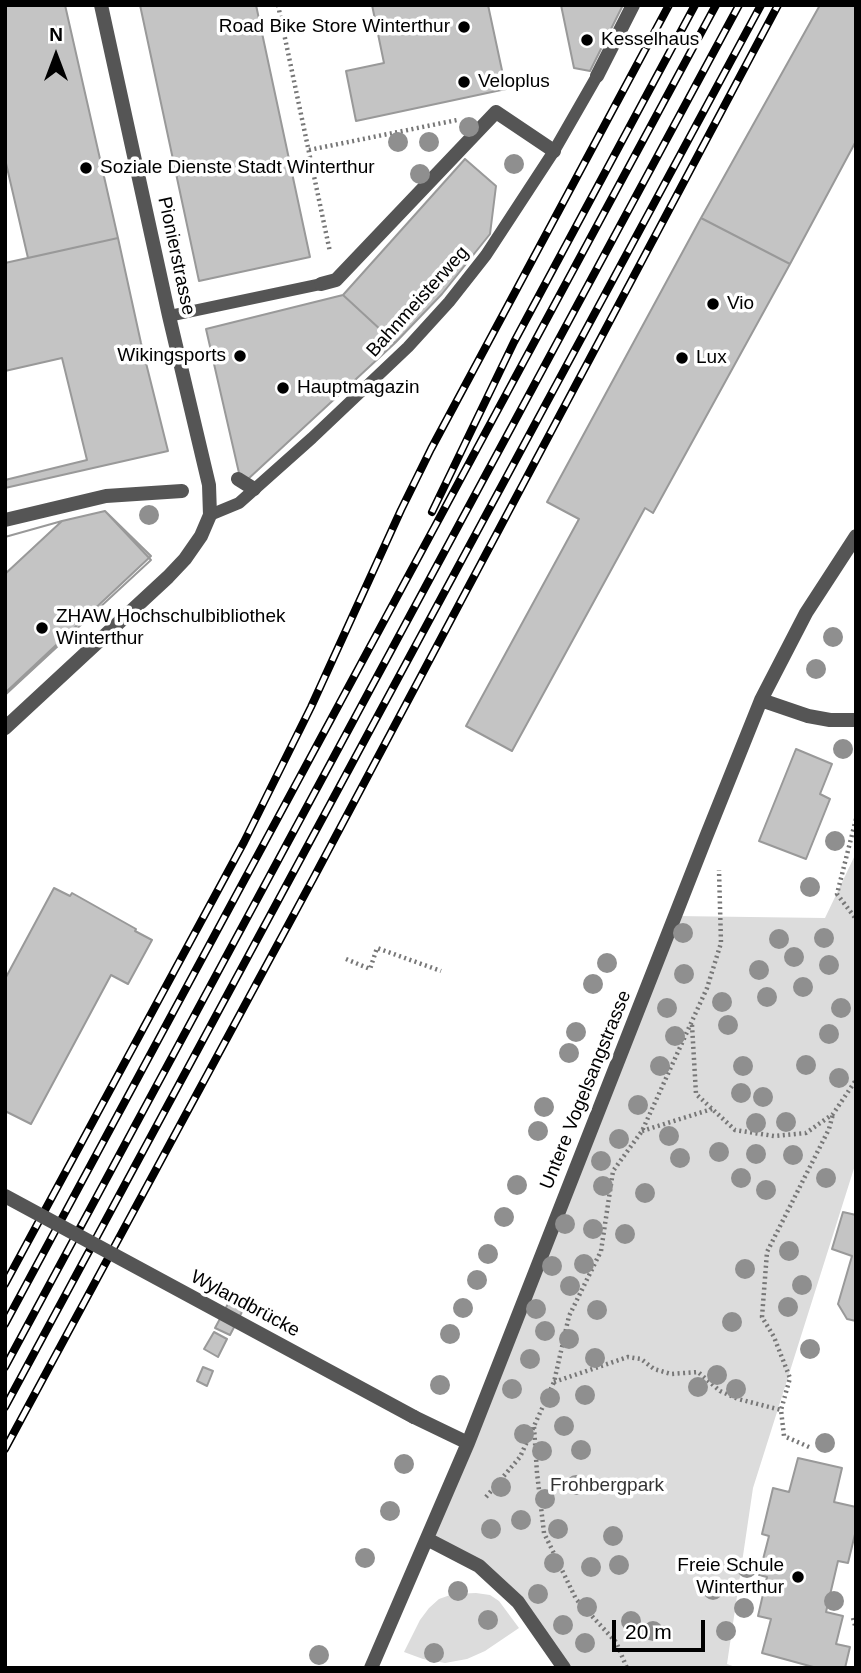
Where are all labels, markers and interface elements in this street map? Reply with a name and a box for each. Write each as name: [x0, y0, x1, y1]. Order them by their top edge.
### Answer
place label: Road Bike Store Winterthur: [219, 16, 450, 38]
marker: Road Bike Store Winterthur: [456, 19, 472, 35]
north arrow: [21, 21, 91, 91]
text: N: [49, 24, 63, 45]
place label: Kesselhaus: [601, 29, 699, 51]
marker: Kesselhaus: [579, 32, 595, 48]
place label: Veloplus: [478, 71, 550, 93]
marker: Veloplus: [456, 74, 472, 90]
place label: Soziale Dienste Stadt Winterthur: [100, 157, 375, 179]
marker: Soziale Dienste Stadt Winterthur: [78, 160, 94, 176]
street label: Pionierstrasse: [152, 195, 200, 317]
street label: Bahnmeisterweg: [362, 242, 474, 362]
place label: Vio: [727, 293, 754, 315]
marker: Vio: [705, 296, 721, 312]
place label: Wikingsports: [117, 345, 226, 367]
place label: Lux: [696, 347, 727, 369]
marker: Wikingsports: [232, 348, 248, 364]
marker: Lux: [674, 350, 690, 366]
place label: Hauptmagazin: [297, 377, 420, 399]
marker: Hauptmagazin: [275, 380, 291, 396]
place label: ZHAW Hochschulbibliothek Winterthur: [56, 606, 285, 650]
marker: ZHAW Hochschulbibliothek Winterthur: [34, 620, 50, 636]
street label: Untere Vogelsangstrasse: [536, 987, 636, 1193]
street label: Wylandbrücke: [187, 1266, 303, 1342]
park label: Frohbergpark: [550, 1475, 664, 1497]
place label: Freie Schule Winterthur: [677, 1555, 784, 1599]
marker: Freie Schule Winterthur: [790, 1569, 806, 1585]
scale bar: [616, 1606, 709, 1650]
text: 20 m: [625, 1620, 672, 1643]

